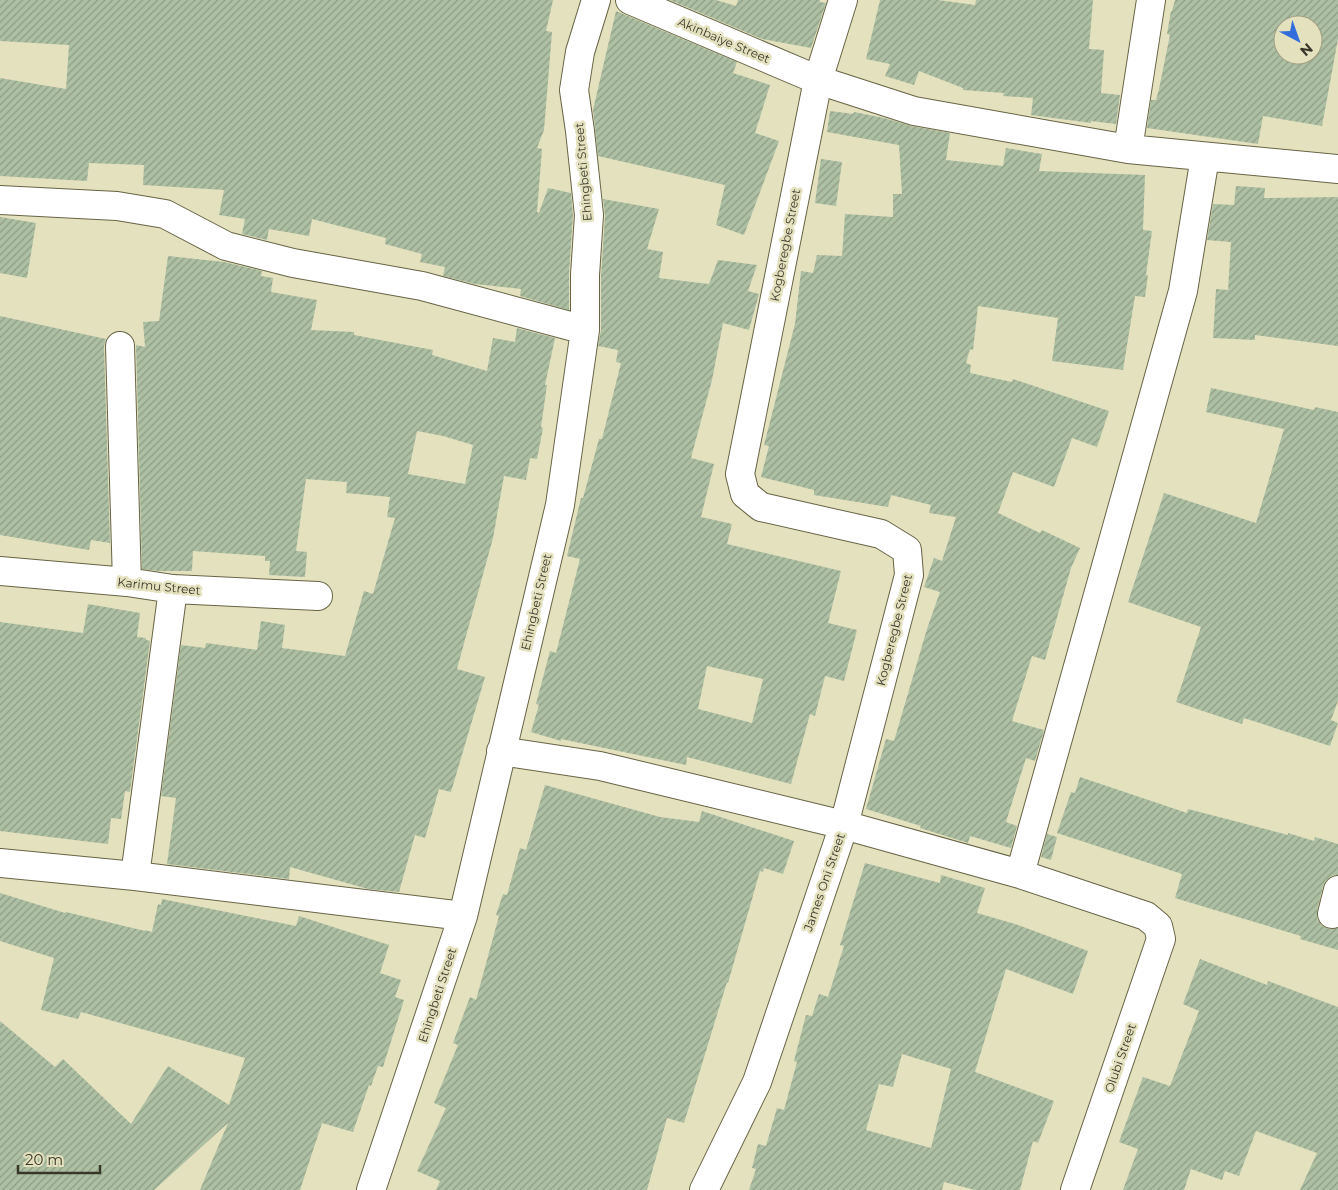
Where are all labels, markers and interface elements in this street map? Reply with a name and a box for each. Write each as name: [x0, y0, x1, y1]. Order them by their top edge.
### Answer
street label: Akinbaiye Street: [676, 14, 772, 66]
north arrow: [1273, 15, 1323, 65]
text: N: [1296, 39, 1317, 60]
street label: Ehingbeti Street: [571, 122, 595, 222]
street label: Kogberegbe Street: [767, 187, 803, 303]
street label: Ehingbeti Street: [518, 552, 554, 652]
street label: Kogberegbe Street: [873, 573, 915, 687]
street label: Karimu Street: [117, 574, 201, 598]
street label: James Oni Street: [800, 831, 848, 934]
street label: Ehingbeti Street: [415, 946, 459, 1044]
street label: Olubi Street: [1101, 1021, 1139, 1095]
scale bar: [18, 1142, 100, 1174]
text: 20 m: [25, 1150, 63, 1169]

